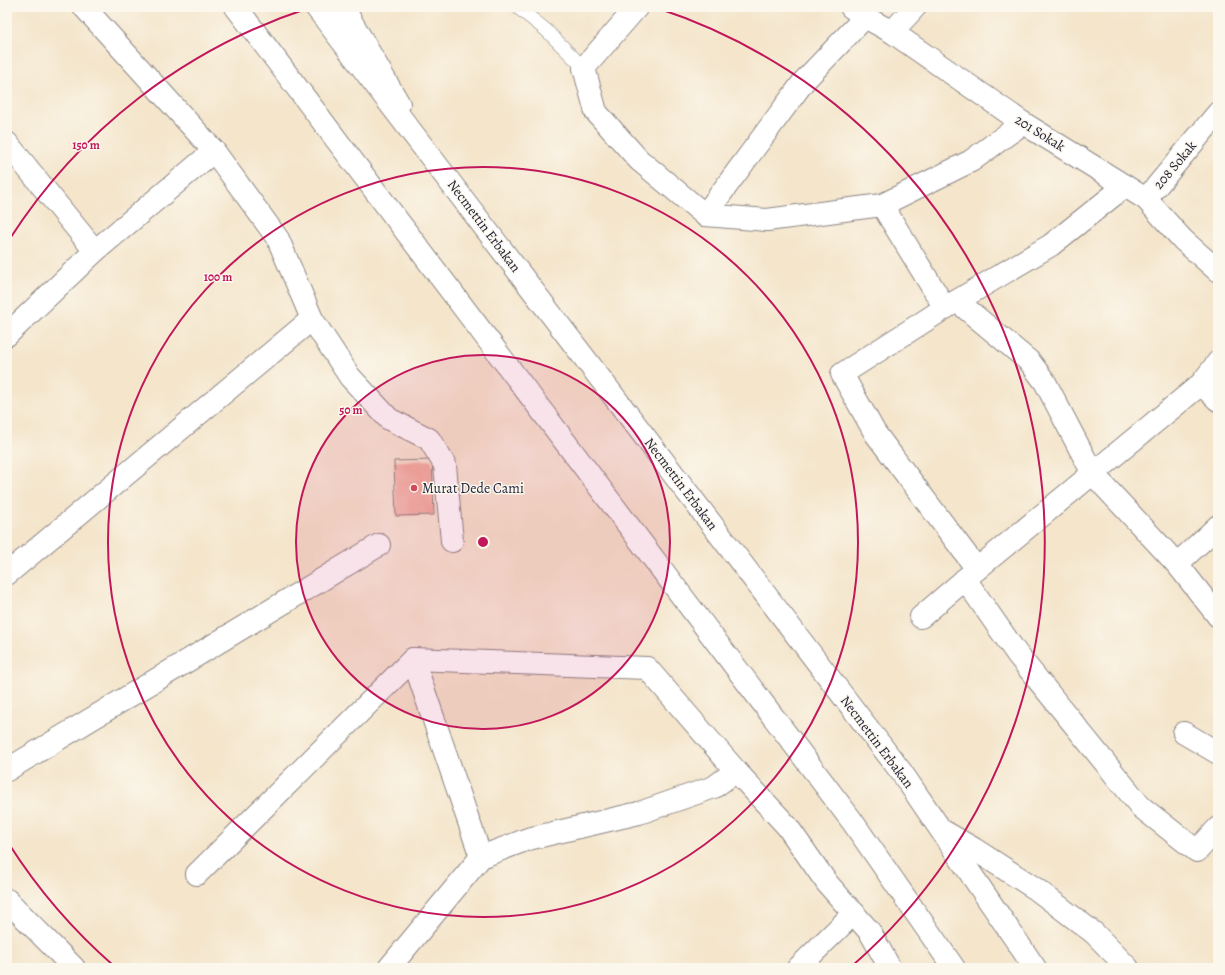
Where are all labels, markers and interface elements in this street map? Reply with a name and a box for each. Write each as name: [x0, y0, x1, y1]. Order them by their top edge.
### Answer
street label: 201 Sokak: [1011, 110, 1069, 156]
text: 150 m: [72, 137, 100, 153]
street label: 208 Sokak: [1149, 137, 1201, 193]
street label: Necmettin Erbakan: [443, 176, 525, 276]
text: 100 m: [204, 269, 232, 285]
text: 50 m: [339, 402, 363, 418]
street label: Necmettin Erbakan: [640, 434, 722, 534]
place label: Murat Dede Cami: [422, 479, 524, 498]
marker: Murat Dede Cami: [409, 483, 419, 493]
centre of rings: [476, 535, 490, 549]
street label: Necmettin Erbakan: [836, 692, 918, 792]

